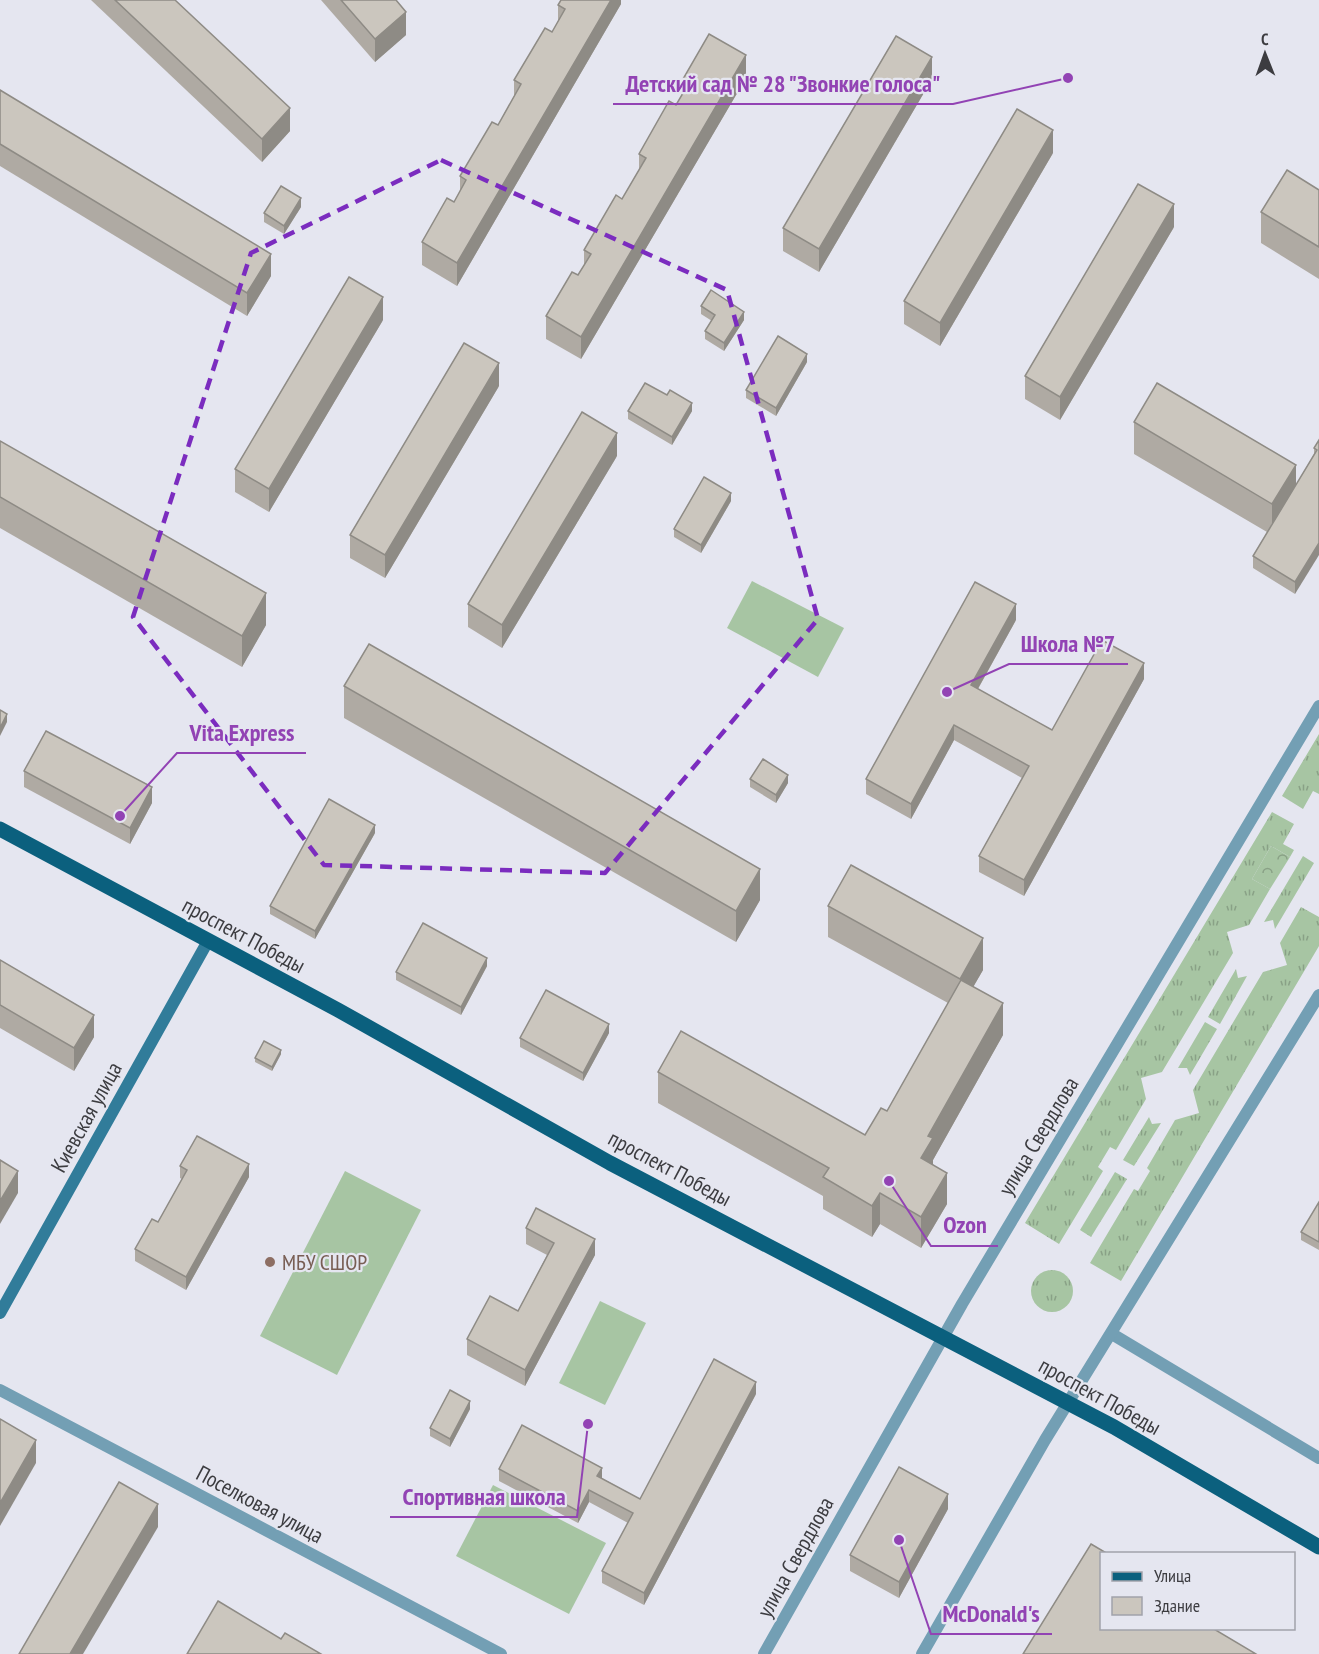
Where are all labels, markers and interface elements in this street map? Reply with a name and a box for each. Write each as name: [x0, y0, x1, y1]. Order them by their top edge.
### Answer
north arrow: [1235, 24, 1295, 84]
text: С: [1261, 29, 1269, 49]
callout: Детский сад № 28 "Звонкие голоса": [613, 62, 953, 104]
text: Детский сад № 28 "Звонкие голоса": [626, 68, 940, 99]
callout: Школа №7: [1009, 622, 1128, 664]
text: Школа №7: [1021, 628, 1115, 659]
callout: Vita Express: [177, 711, 306, 753]
text: Vita Express: [189, 717, 294, 748]
street label: проспект Победы: [178, 891, 310, 979]
street label: Киевская улица: [44, 1057, 128, 1177]
street label: улица Свердлова: [992, 1072, 1084, 1200]
street label: проспект Победы: [604, 1124, 736, 1212]
callout: Ozon: [931, 1204, 998, 1246]
text: Ozon: [943, 1209, 987, 1240]
place label: МБУ СШОР: [282, 1248, 367, 1276]
marker: МБУ СШОР: [263, 1255, 277, 1269]
street label: проспект Победы: [1034, 1351, 1166, 1441]
street label: Поселковая улица: [192, 1459, 328, 1549]
callout: Спортивная школа: [390, 1475, 577, 1517]
text: Спортивная школа: [402, 1481, 566, 1512]
street label: улица Свердлова: [750, 1492, 840, 1622]
legend: [1100, 1552, 1295, 1630]
text: Улица: [1154, 1564, 1191, 1587]
callout: McDonald's: [931, 1592, 1052, 1634]
text: Здание: [1154, 1594, 1200, 1617]
text: McDonald's: [942, 1598, 1040, 1629]

